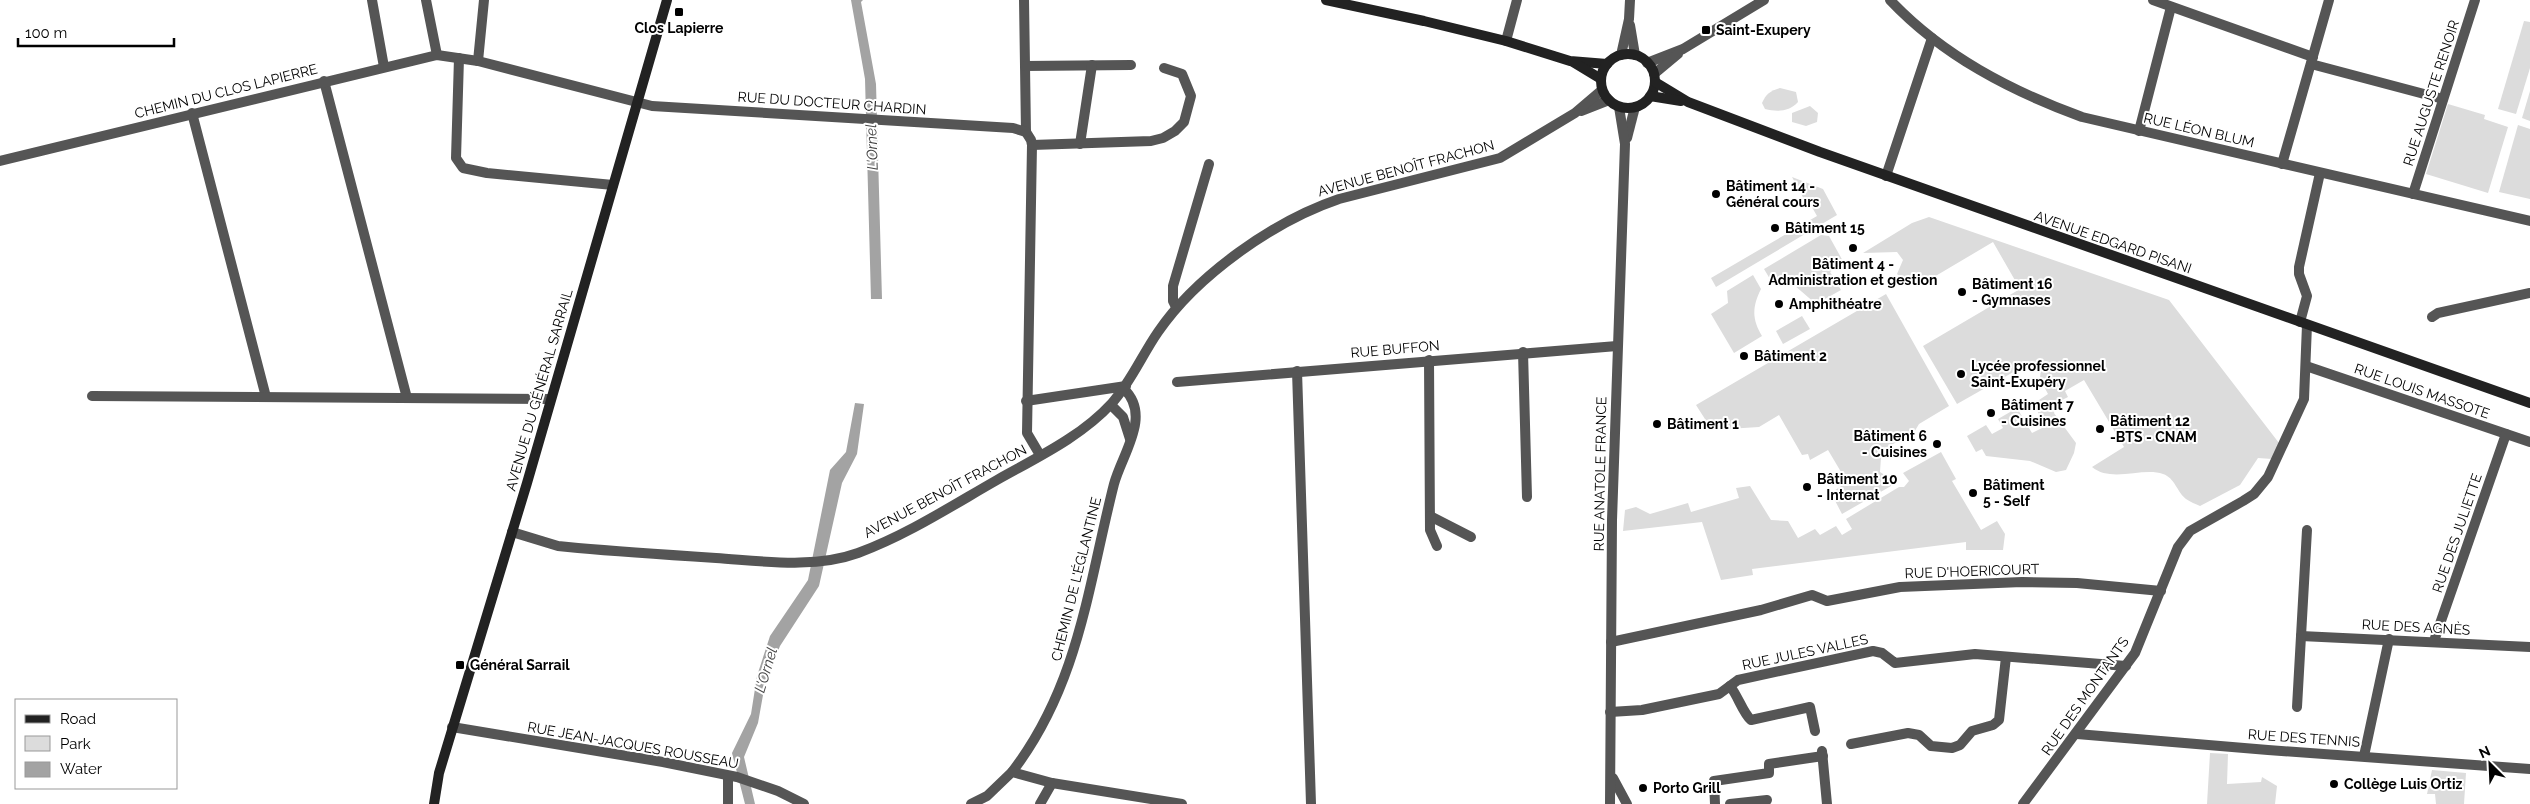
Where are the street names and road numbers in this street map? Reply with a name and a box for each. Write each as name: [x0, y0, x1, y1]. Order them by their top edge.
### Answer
street label: RUE AUGUSTE RENOIR: [2400, 18, 2462, 168]
street label: CHEMIN DU CLOS LAPIERRE: [133, 61, 319, 121]
street label: RUE DU DOCTEUR CHARDIN: [737, 88, 927, 118]
street label: RUE LÉON BLUM: [2142, 109, 2256, 151]
street label: AVENUE BENOÎT FRACHON: [1316, 136, 1496, 199]
street label: AVENUE EDGARD PISANI: [2032, 208, 2194, 276]
street label: AVENUE DU GÉNÉRAL SARRAIL: [502, 287, 576, 493]
street label: RUE BUFFON: [1350, 337, 1440, 361]
street label: RUE LOUIS MASSOTE: [2352, 360, 2492, 422]
street label: RUE ANATOLE FRANCE: [1591, 396, 1609, 552]
street label: AVENUE BENOÎT FRACHON: [860, 440, 1029, 541]
street label: RUE DES JULIETTE: [2429, 471, 2485, 595]
street label: CHEMIN DE L'ÉGLANTINE: [1047, 495, 1104, 663]
street label: RUE D'HOERICOURT: [1904, 561, 2040, 581]
street label: RUE DES AGNÈS: [2361, 615, 2471, 638]
street label: RUE JULES VALLES: [1741, 631, 1870, 673]
street label: RUE DES MONTANTS: [2038, 633, 2132, 758]
street label: RUE JEAN-JACQUES ROUSSEAU: [526, 719, 740, 771]
street label: RUE DES TENNIS: [2247, 726, 2361, 750]

